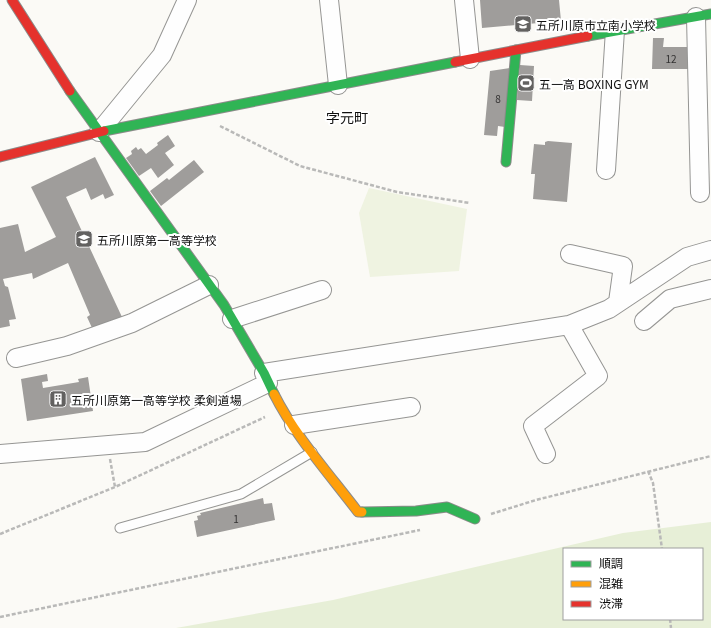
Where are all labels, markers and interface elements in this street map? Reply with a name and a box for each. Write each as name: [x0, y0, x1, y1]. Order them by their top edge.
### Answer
school or university icon: 五所川原市立南小学校: [513, 14, 533, 34]
place label: 五所川原市立南小学校: [536, 16, 656, 33]
house number: 12: [665, 51, 677, 66]
sports icon: 五一高 BOXING GYM: [516, 73, 536, 93]
place label: 五一高 BOXING GYM: [539, 75, 649, 92]
house number: 8: [495, 91, 501, 106]
district label: 字元町: [326, 107, 368, 127]
school or university icon: 五所川原第一高等学校: [74, 229, 94, 249]
place label: 五所川原第一高等学校: [97, 231, 217, 248]
building icon: 五所川原第一高等学校 柔剣道場: [48, 389, 68, 409]
place label: 五所川原第一高等学校 柔剣道場: [71, 391, 242, 408]
house number: 1: [233, 511, 239, 526]
legend: [563, 548, 703, 620]
text: 順調: [599, 554, 623, 571]
text: 混雑: [599, 574, 623, 591]
text: 渋滞: [599, 594, 623, 611]

